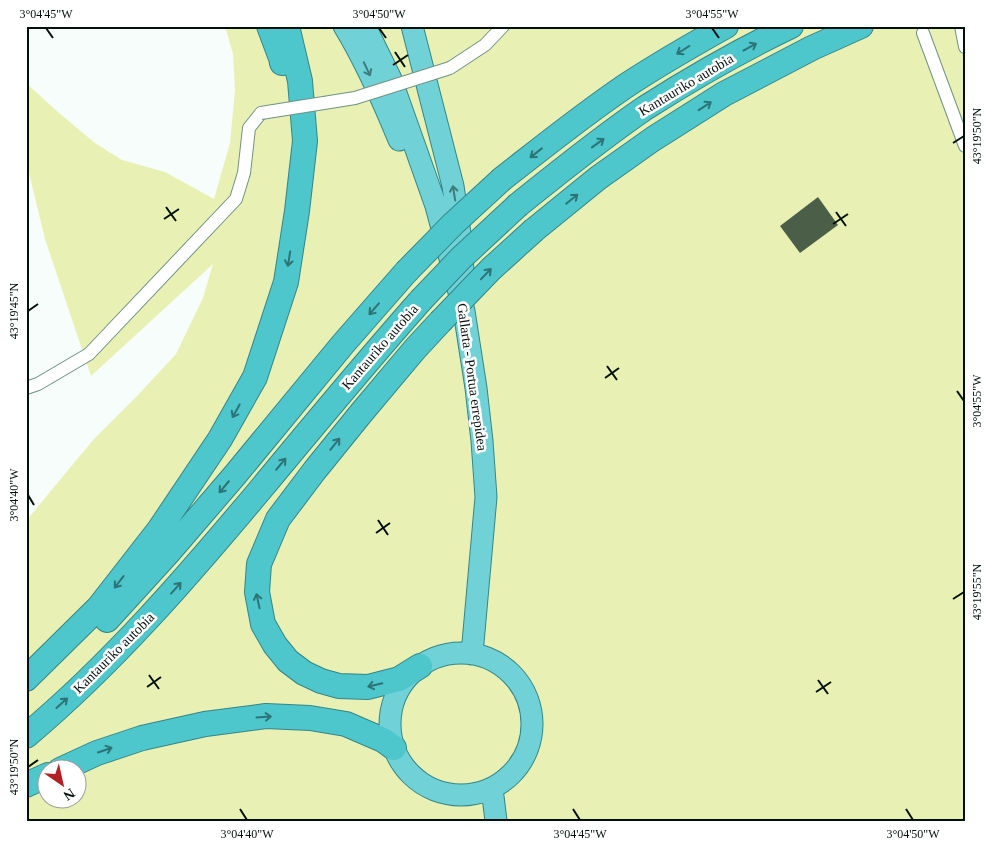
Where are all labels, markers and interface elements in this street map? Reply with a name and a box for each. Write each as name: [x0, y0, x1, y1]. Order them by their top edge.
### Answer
text: 3°04'45"W: [19, 7, 73, 21]
text: 3°04'50"W: [352, 7, 406, 21]
text: 3°04'55"W: [685, 7, 739, 21]
one-way arrow: [742, 42, 757, 52]
one-way arrow: [677, 45, 691, 55]
street label: Kantauriko autobia: [636, 50, 737, 119]
one-way arrow: [363, 61, 372, 76]
one-way arrow: [698, 101, 712, 111]
text: 43°19'50"N: [970, 107, 984, 164]
one-way arrow: [590, 137, 604, 148]
one-way arrow: [529, 148, 543, 158]
one-way arrow: [448, 185, 458, 201]
one-way arrow: [565, 194, 578, 205]
one-way arrow: [284, 251, 294, 267]
one-way arrow: [480, 268, 492, 281]
text: 43°19'45"N: [7, 282, 21, 339]
street label: Kantauriko autobia: [339, 301, 422, 393]
street label: Gallarta - Portua errepidea: [454, 302, 490, 453]
one-way arrow: [368, 303, 379, 316]
text: 3°04'55"W: [970, 374, 984, 428]
one-way arrow: [230, 404, 240, 418]
one-way arrow: [330, 438, 341, 451]
one-way arrow: [276, 458, 287, 471]
text: 3°04'40"W: [7, 468, 21, 522]
one-way arrow: [219, 480, 230, 493]
text: 43°19'55"N: [970, 563, 984, 620]
one-way arrow: [113, 575, 124, 588]
one-way arrow: [171, 581, 182, 594]
one-way arrow: [253, 593, 263, 609]
street label: Kantauriko autobia: [71, 609, 158, 696]
one-way arrow: [368, 681, 384, 690]
one-way arrow: [56, 697, 69, 709]
one-way arrow: [255, 713, 271, 722]
text: 43°19'50"N: [7, 738, 21, 795]
one-way arrow: [97, 745, 112, 754]
north arrow: [38, 760, 88, 810]
text: N: [61, 785, 77, 803]
text: 3°04'40"W: [220, 827, 274, 841]
text: 3°04'45"W: [553, 827, 607, 841]
text: 3°04'50"W: [886, 827, 940, 841]

